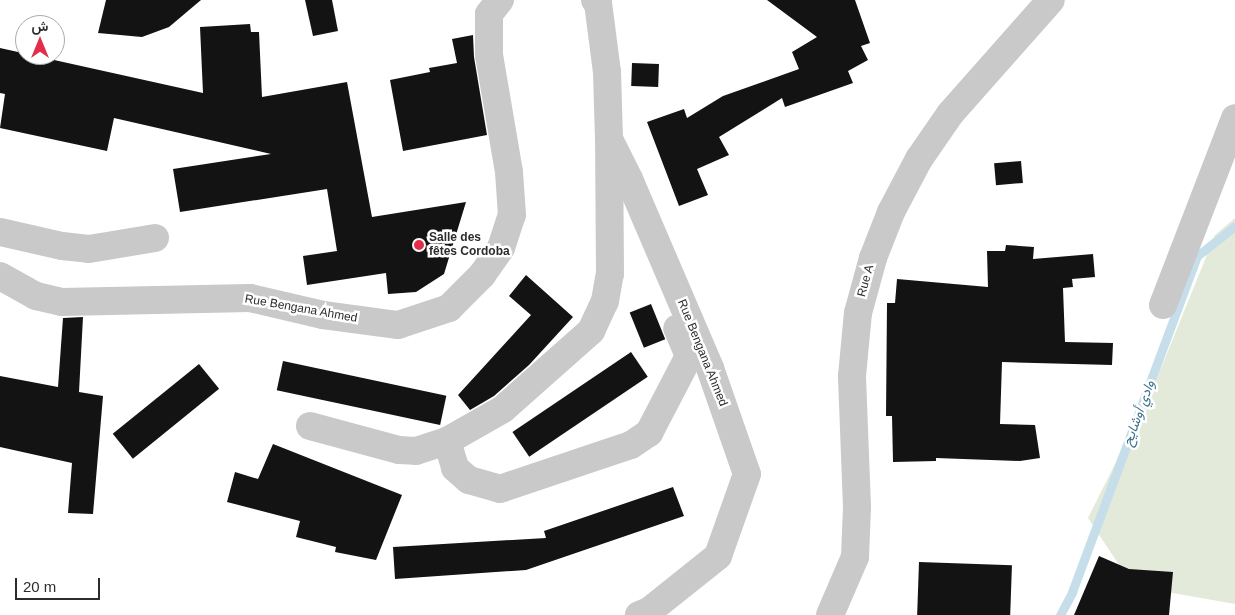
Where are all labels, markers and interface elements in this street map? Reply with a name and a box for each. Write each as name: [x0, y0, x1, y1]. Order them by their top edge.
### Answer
north arrow: [15, 15, 65, 65]
text: ش: [32, 18, 48, 34]
place label: Salle des fêtes Cordoba: [429, 231, 510, 259]
marker: Salle des fêtes Cordoba: [413, 239, 425, 251]
street label: Rue A: [855, 263, 877, 299]
street label: Rue Bengana Ahmed: [243, 292, 359, 326]
street label: Rue Bengana Ahmed: [674, 297, 730, 409]
water label: وادي أوشايح: [1118, 378, 1158, 448]
scale bar: [18, 568, 102, 600]
text: 20 m: [23, 578, 56, 595]

